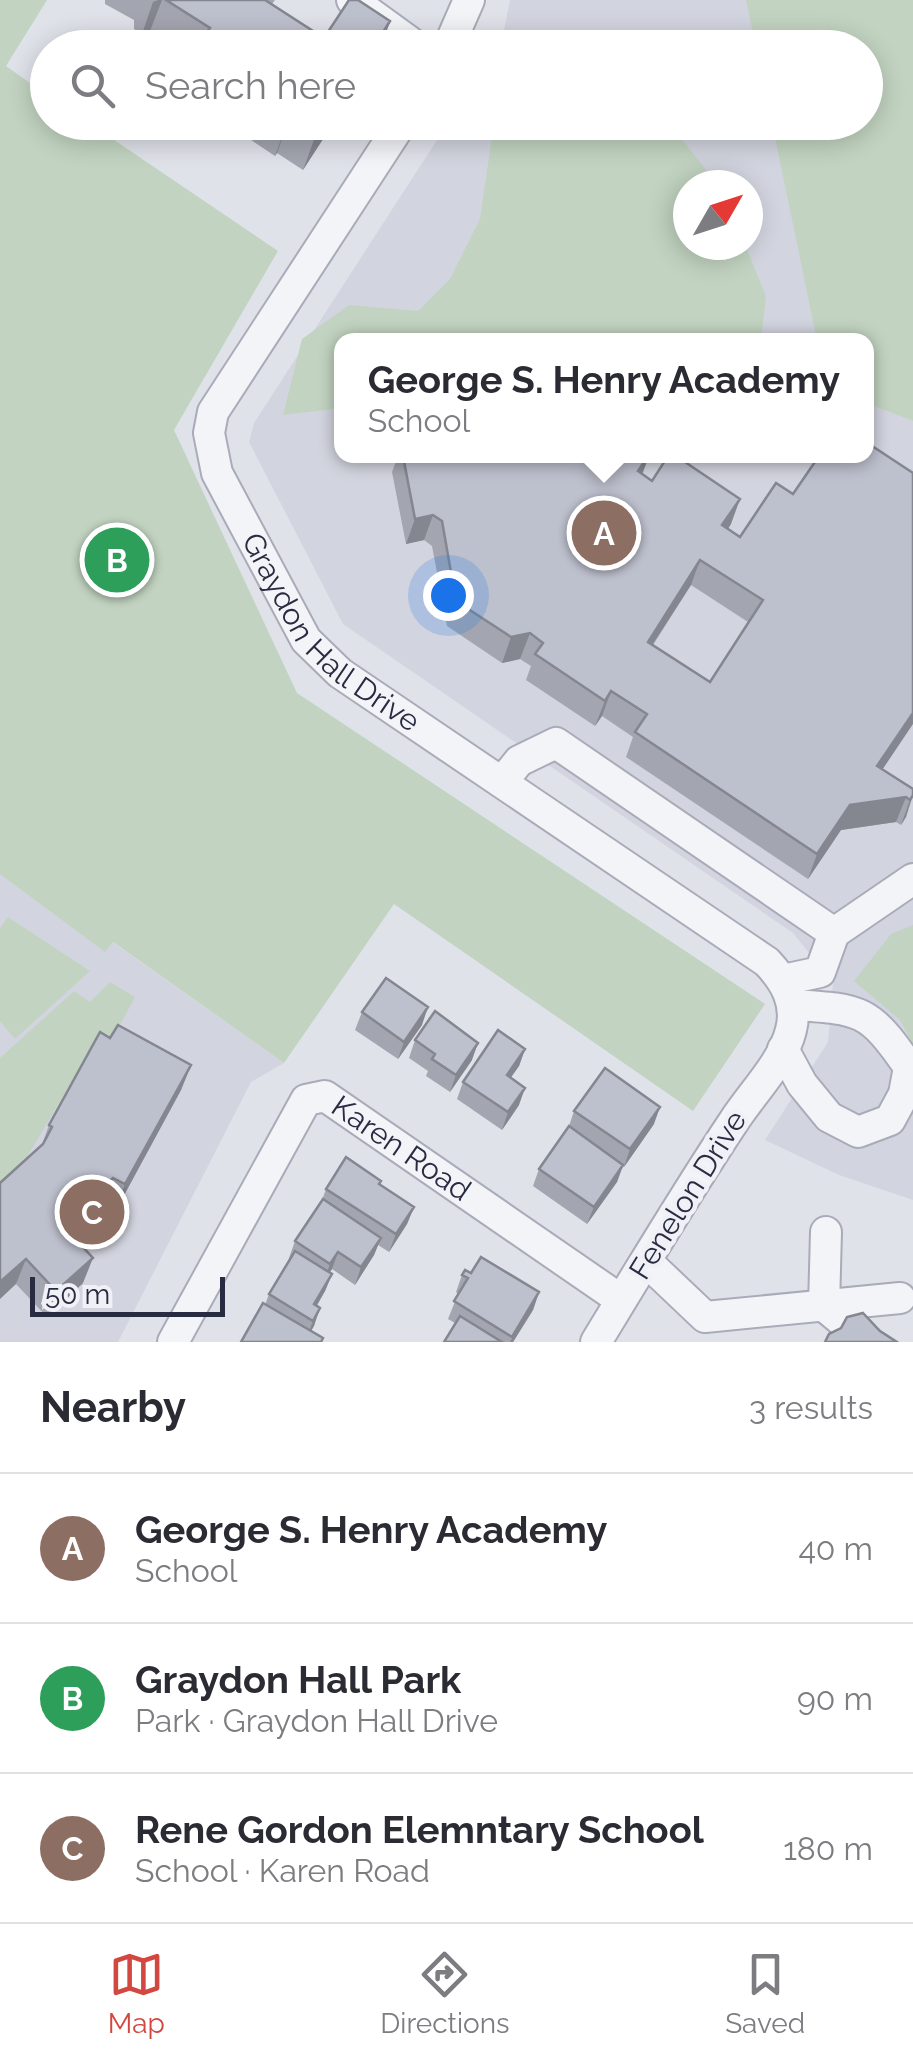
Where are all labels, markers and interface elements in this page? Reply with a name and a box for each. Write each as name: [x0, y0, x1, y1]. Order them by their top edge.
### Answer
search box: [30, 30, 883, 140]
icon: search: [65, 58, 120, 113]
text: Search here: [145, 63, 356, 108]
north arrow: [673, 170, 763, 260]
popup: [334, 333, 874, 463]
text: George S. Henry Academy: [368, 357, 840, 402]
text: School: [368, 402, 470, 439]
pin: A: [572, 496, 636, 570]
pin: B: [84, 522, 150, 598]
street label: Graydon Hall Drive: [235, 527, 426, 739]
your location: [423, 570, 474, 621]
street label: Karen Road: [325, 1088, 477, 1208]
street label: Fenelon Drive: [622, 1104, 753, 1285]
pin: C: [59, 1174, 124, 1250]
scale bar: [30, 1272, 225, 1316]
text: 50 m: [45, 1278, 110, 1311]
text: Nearby: [40, 1383, 186, 1432]
text: 3 results: [749, 1389, 873, 1426]
text: George S. Henry Academy: [135, 1507, 607, 1552]
text: A: [62, 1530, 83, 1567]
text: 40 m: [798, 1530, 873, 1567]
text: School: [135, 1552, 237, 1589]
text: Graydon Hall Park: [135, 1657, 461, 1702]
text: B: [62, 1680, 83, 1717]
text: 90 m: [797, 1680, 873, 1717]
text: Park · Graydon Hall Drive: [135, 1702, 498, 1739]
text: Rene Gordon Elemntary School: [135, 1807, 704, 1852]
text: C: [62, 1830, 83, 1867]
text: 180 m: [783, 1830, 873, 1867]
text: School · Karen Road: [135, 1852, 430, 1889]
tab: Map: [108, 1947, 165, 2040]
tab: Directions: [380, 1947, 510, 2040]
tab: Saved: [725, 1947, 805, 2040]

